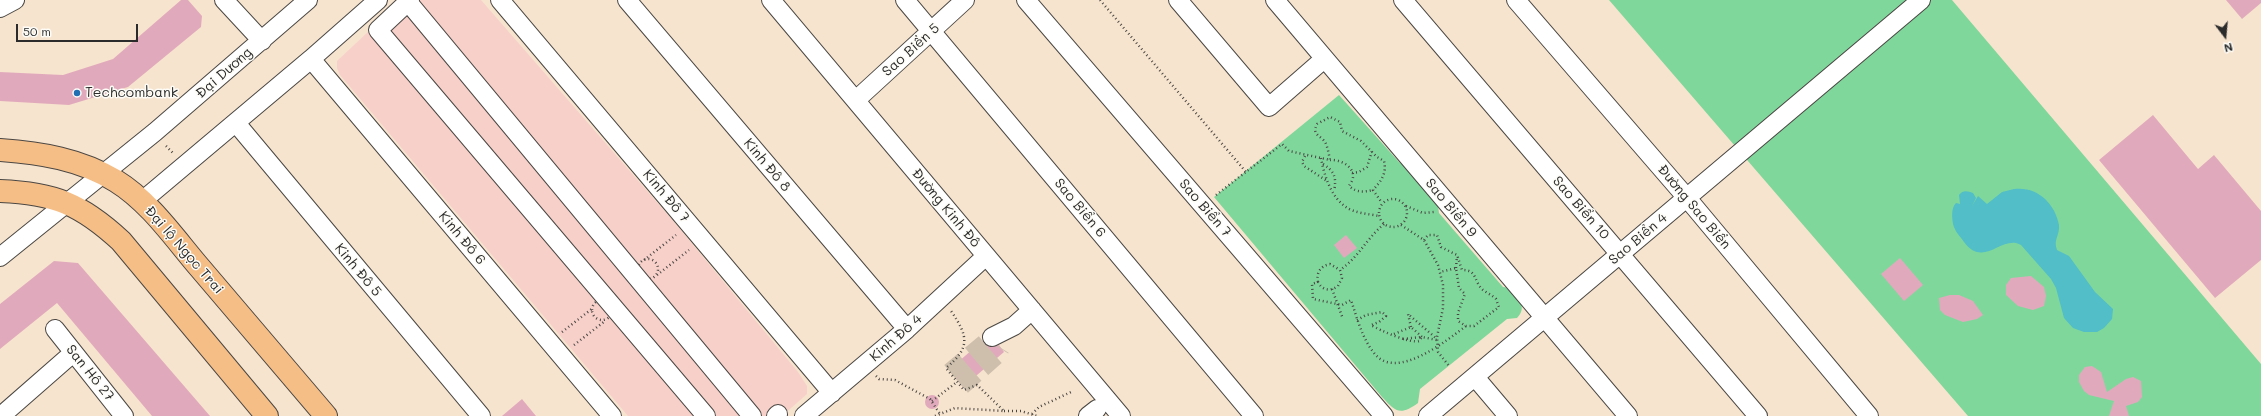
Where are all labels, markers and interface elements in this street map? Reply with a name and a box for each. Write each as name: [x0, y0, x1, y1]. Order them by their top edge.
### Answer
scale bar: [18, 16, 140, 42]
north arrow: [2205, 16, 2245, 56]
street label: Sao Biển 5: [879, 20, 943, 80]
text: 50 m: [23, 23, 51, 39]
text: N: [2222, 40, 2235, 56]
street label: Đại Dương: [192, 44, 256, 102]
place label: Techcombank: [85, 85, 178, 101]
marker: Techcombank: [72, 88, 82, 98]
street label: Kinh Đô 8: [740, 135, 794, 195]
street label: Đường Sao Biển: [1654, 161, 1734, 253]
street label: Đường Kinh Đô: [908, 165, 984, 251]
street label: Kinh Đô 7: [639, 166, 693, 226]
street label: Sao Biển 10: [1549, 173, 1613, 243]
street label: Sao Biển 6: [1051, 175, 1109, 241]
street label: Sao Biển 9: [1422, 175, 1480, 241]
street label: Sao Biển 7: [1175, 176, 1235, 240]
street label: Đại lộ Ngọc Trai: [141, 203, 227, 297]
street label: Kinh Đô 6: [435, 208, 489, 268]
street label: Sao Biển 4: [1605, 210, 1671, 268]
street label: Kinh Đô 5: [331, 240, 385, 300]
street label: Kinh Đô 4: [866, 311, 926, 365]
street label: San Hô 27: [62, 342, 118, 404]

